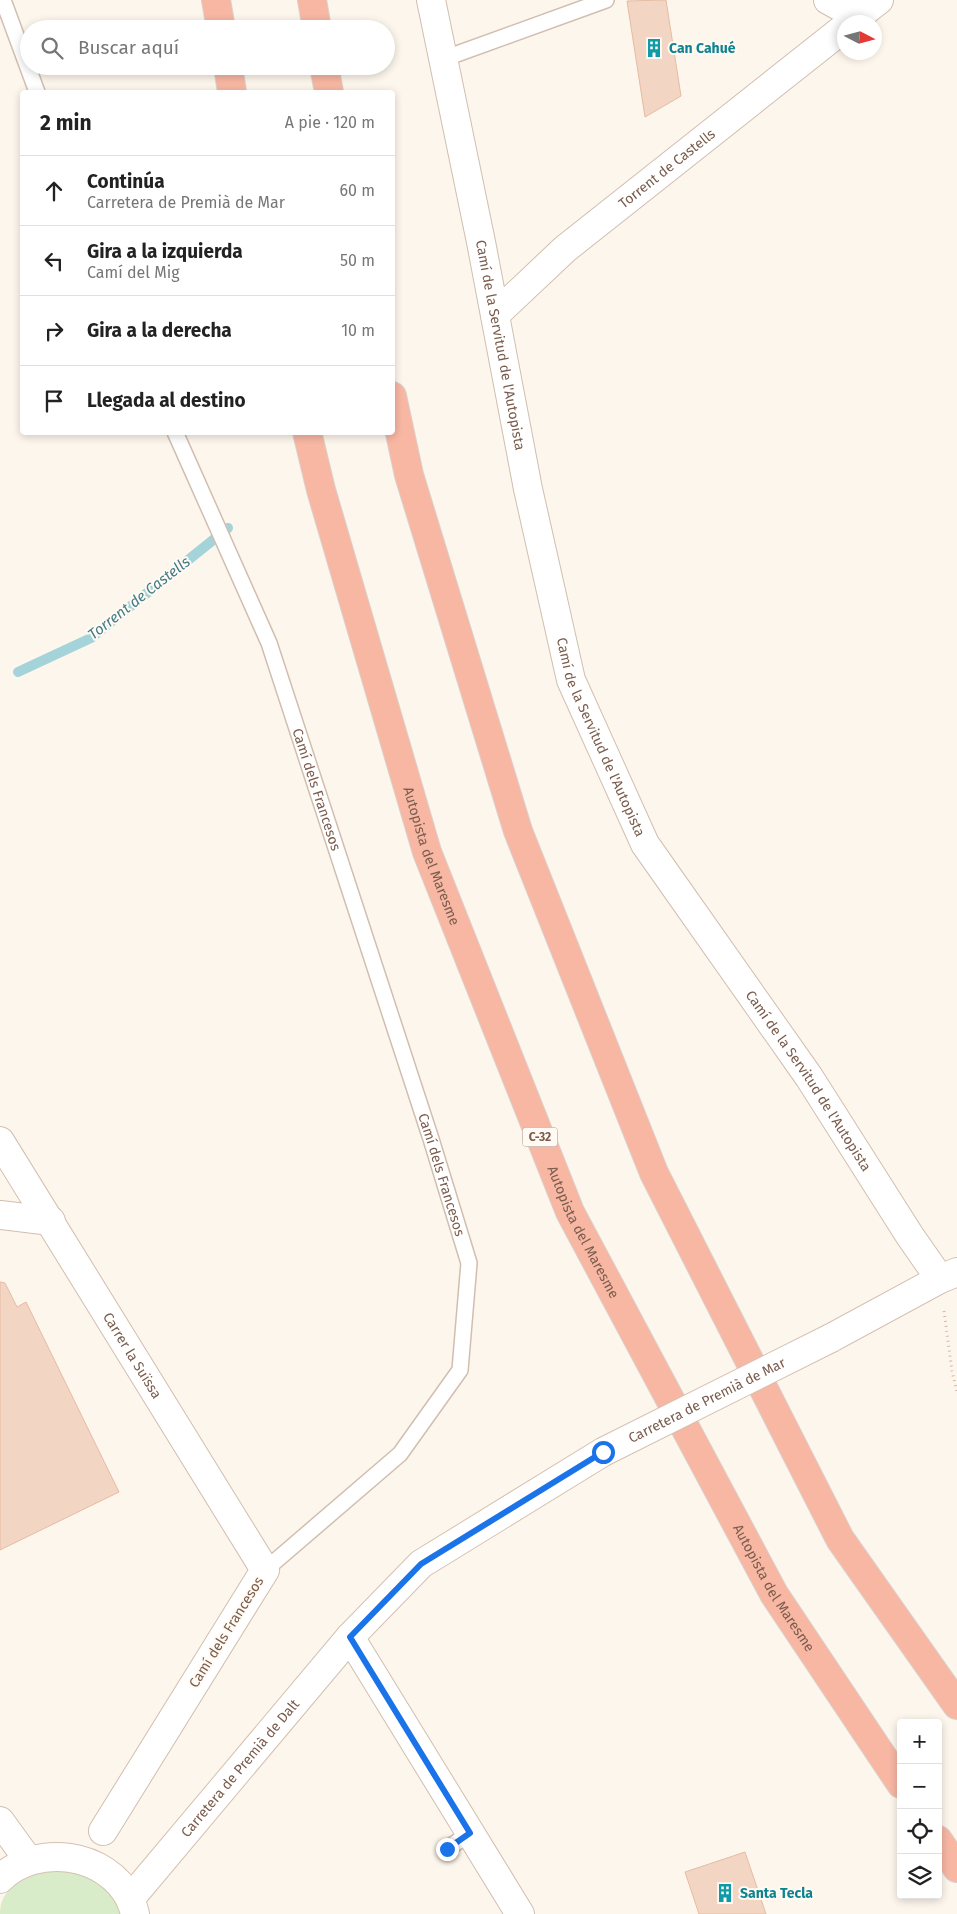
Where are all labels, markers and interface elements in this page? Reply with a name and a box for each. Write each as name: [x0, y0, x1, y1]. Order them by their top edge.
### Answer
north arrow: [837, 15, 882, 60]
search box: [20, 20, 395, 75]
icon: search: [38, 34, 66, 62]
text: Buscar aquí: [78, 36, 179, 59]
building icon: Can Cahué: [643, 37, 665, 59]
place label: Can Cahué: [669, 40, 736, 57]
text: 2 min: [40, 110, 92, 136]
text: A pie · 120 m: [285, 113, 375, 132]
street label: Torrent de Castells: [615, 125, 719, 212]
text: Continúa: [87, 170, 165, 193]
icon: ahead: [40, 177, 68, 205]
text: 60 m: [340, 181, 375, 200]
text: Carretera de Premià de Mar: [87, 193, 285, 212]
street label: Camí de la Servitud de l'Autopista: [472, 238, 528, 452]
text: Gira a la izquierda: [87, 240, 243, 263]
icon: left: [40, 247, 68, 275]
text: 50 m: [340, 251, 375, 270]
text: Camí del Mig: [87, 263, 179, 282]
icon: right: [40, 317, 68, 345]
text: Gira a la derecha: [87, 319, 232, 342]
text: 10 m: [341, 321, 375, 340]
icon: arrive: [40, 387, 68, 415]
text: Llegada al destino: [87, 389, 246, 412]
water label: Torrent de Castells: [84, 553, 194, 643]
street label: Camí de la Servitud de l'Autopista: [553, 636, 648, 839]
street label: Camí dels Francesos: [288, 726, 344, 853]
street label: Autopista del Maresme: [399, 785, 463, 928]
street label: Camí de la Servitud de l'Autopista: [742, 987, 875, 1174]
street label: Camí dels Francesos: [414, 1111, 468, 1239]
road number: C-32: [522, 1128, 558, 1146]
street label: Autopista del Maresme: [544, 1163, 623, 1301]
street label: Carrer la Suïssa: [99, 1309, 165, 1402]
street label: Carretera de Premià de Mar: [626, 1354, 789, 1447]
route start: [592, 1441, 615, 1464]
street label: Autopista del Maresme: [729, 1521, 818, 1655]
street label: Camí dels Francesos: [185, 1573, 268, 1691]
street label: Carretera de Premià de Dalt: [178, 1695, 304, 1841]
map controls: [897, 1719, 942, 1899]
button: +: [897, 1719, 942, 1764]
button: −: [897, 1764, 942, 1809]
button: locate: [897, 1809, 942, 1854]
route end: [436, 1838, 459, 1861]
button: layers: [897, 1854, 942, 1899]
building icon: Santa Tecla: [714, 1882, 736, 1904]
place label: Santa Tecla: [740, 1885, 813, 1902]

